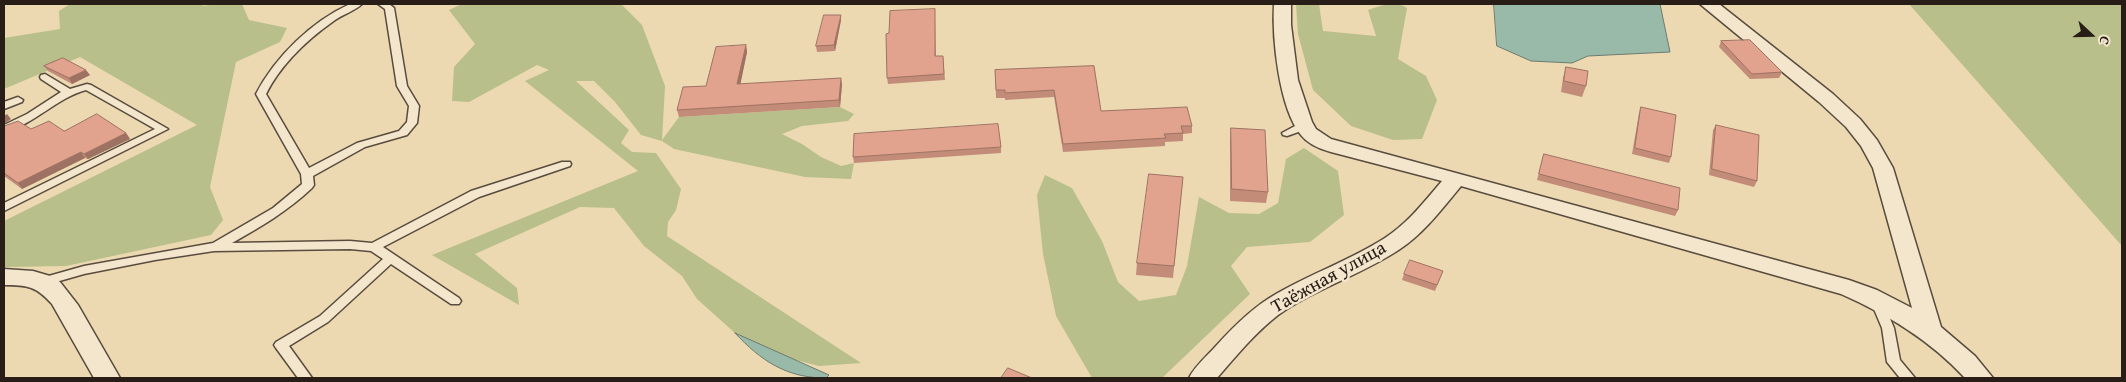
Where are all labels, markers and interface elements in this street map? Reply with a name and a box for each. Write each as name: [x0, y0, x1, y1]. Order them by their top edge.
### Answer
north arrow: [2066, 10, 2116, 60]
text: С: [2094, 33, 2116, 48]
street label: Таёжная улица: [1268, 237, 1390, 319]

